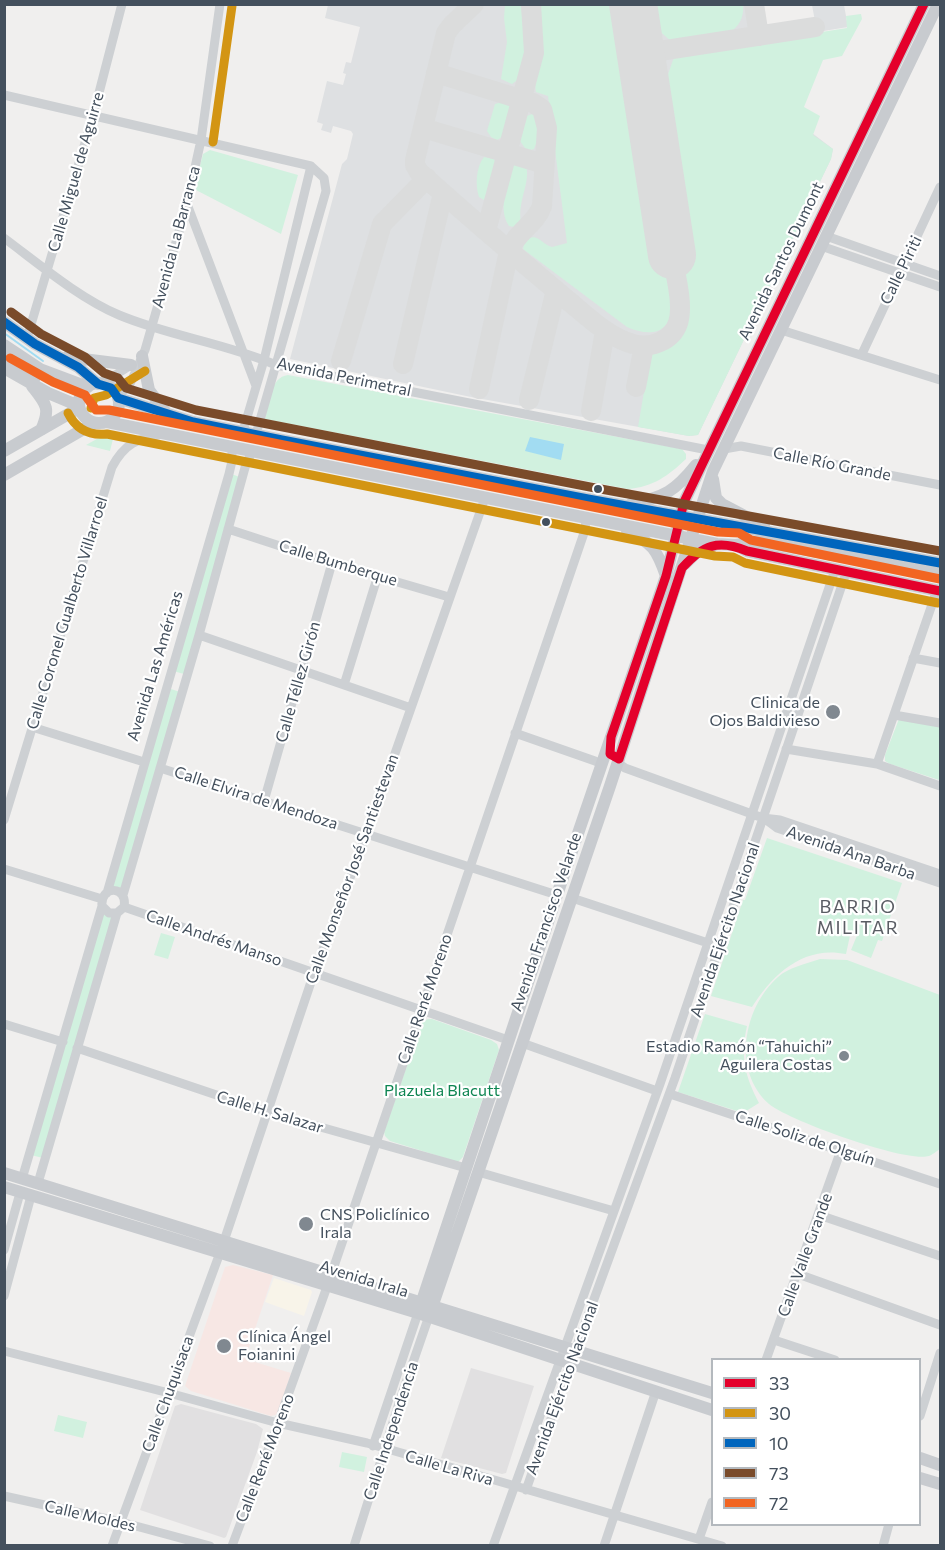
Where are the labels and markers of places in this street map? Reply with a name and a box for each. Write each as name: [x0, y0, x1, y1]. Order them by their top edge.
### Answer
unlabelled marker: [592, 483, 604, 495]
unlabelled marker: [540, 516, 552, 528]
place label: Clinica de Ojos Baldivieso: [709, 693, 820, 731]
marker: Clinica de Ojos Baldivieso: [824, 703, 842, 721]
place label: Estadio Ramón “Tahuichi” Aguilera Costas: [646, 1037, 832, 1075]
marker: Estadio Ramón “Tahuichi” Aguilera Costas: [837, 1049, 851, 1063]
place label: CNS Policlínico Irala: [320, 1205, 430, 1243]
marker: CNS Policlínico Irala: [297, 1215, 315, 1233]
place label: Clínica Ángel Foianini: [238, 1327, 331, 1365]
marker: Clínica Ángel Foianini: [215, 1337, 233, 1355]

